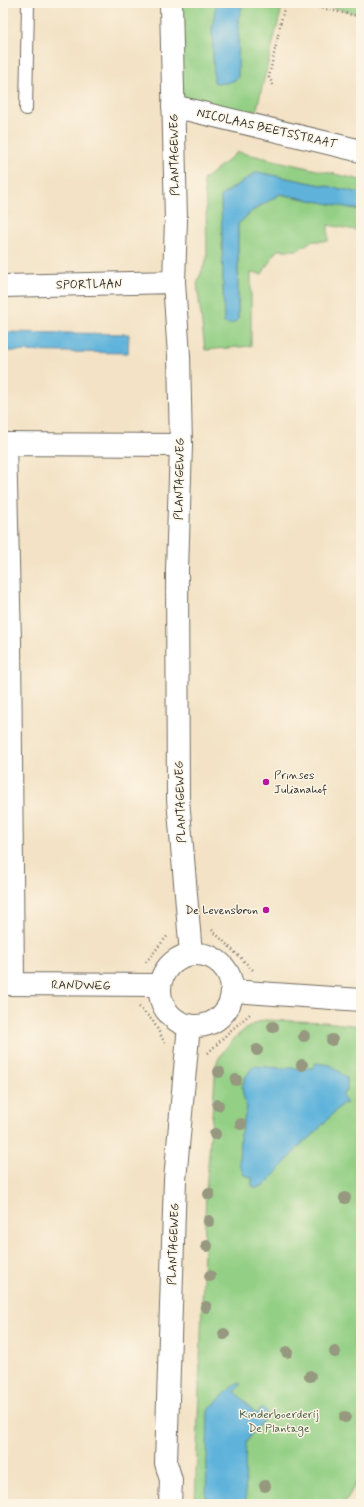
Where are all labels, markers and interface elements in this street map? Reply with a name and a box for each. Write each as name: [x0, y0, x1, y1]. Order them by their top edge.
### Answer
street label: NICOLAAS BEETSSTRAAT: [195, 105, 339, 153]
street label: PLANTAGEWEG: [166, 114, 184, 196]
street label: SPORTLAAN: [56, 276, 122, 294]
street label: PLANTAGEWEG: [171, 438, 189, 520]
street label: PLANTAGEWEG: [172, 760, 190, 843]
place label: Prinses Julianahof: [274, 768, 327, 798]
marker: Prinses Julianahof: [261, 777, 271, 787]
place label: De Levensbron: [185, 903, 258, 919]
marker: De Levensbron: [261, 905, 271, 915]
street label: RANDWEG: [51, 977, 111, 995]
street label: PLANTAGEWEG: [165, 1203, 183, 1285]
park label: Kinderboerderij De Plantage: [239, 1407, 319, 1437]

